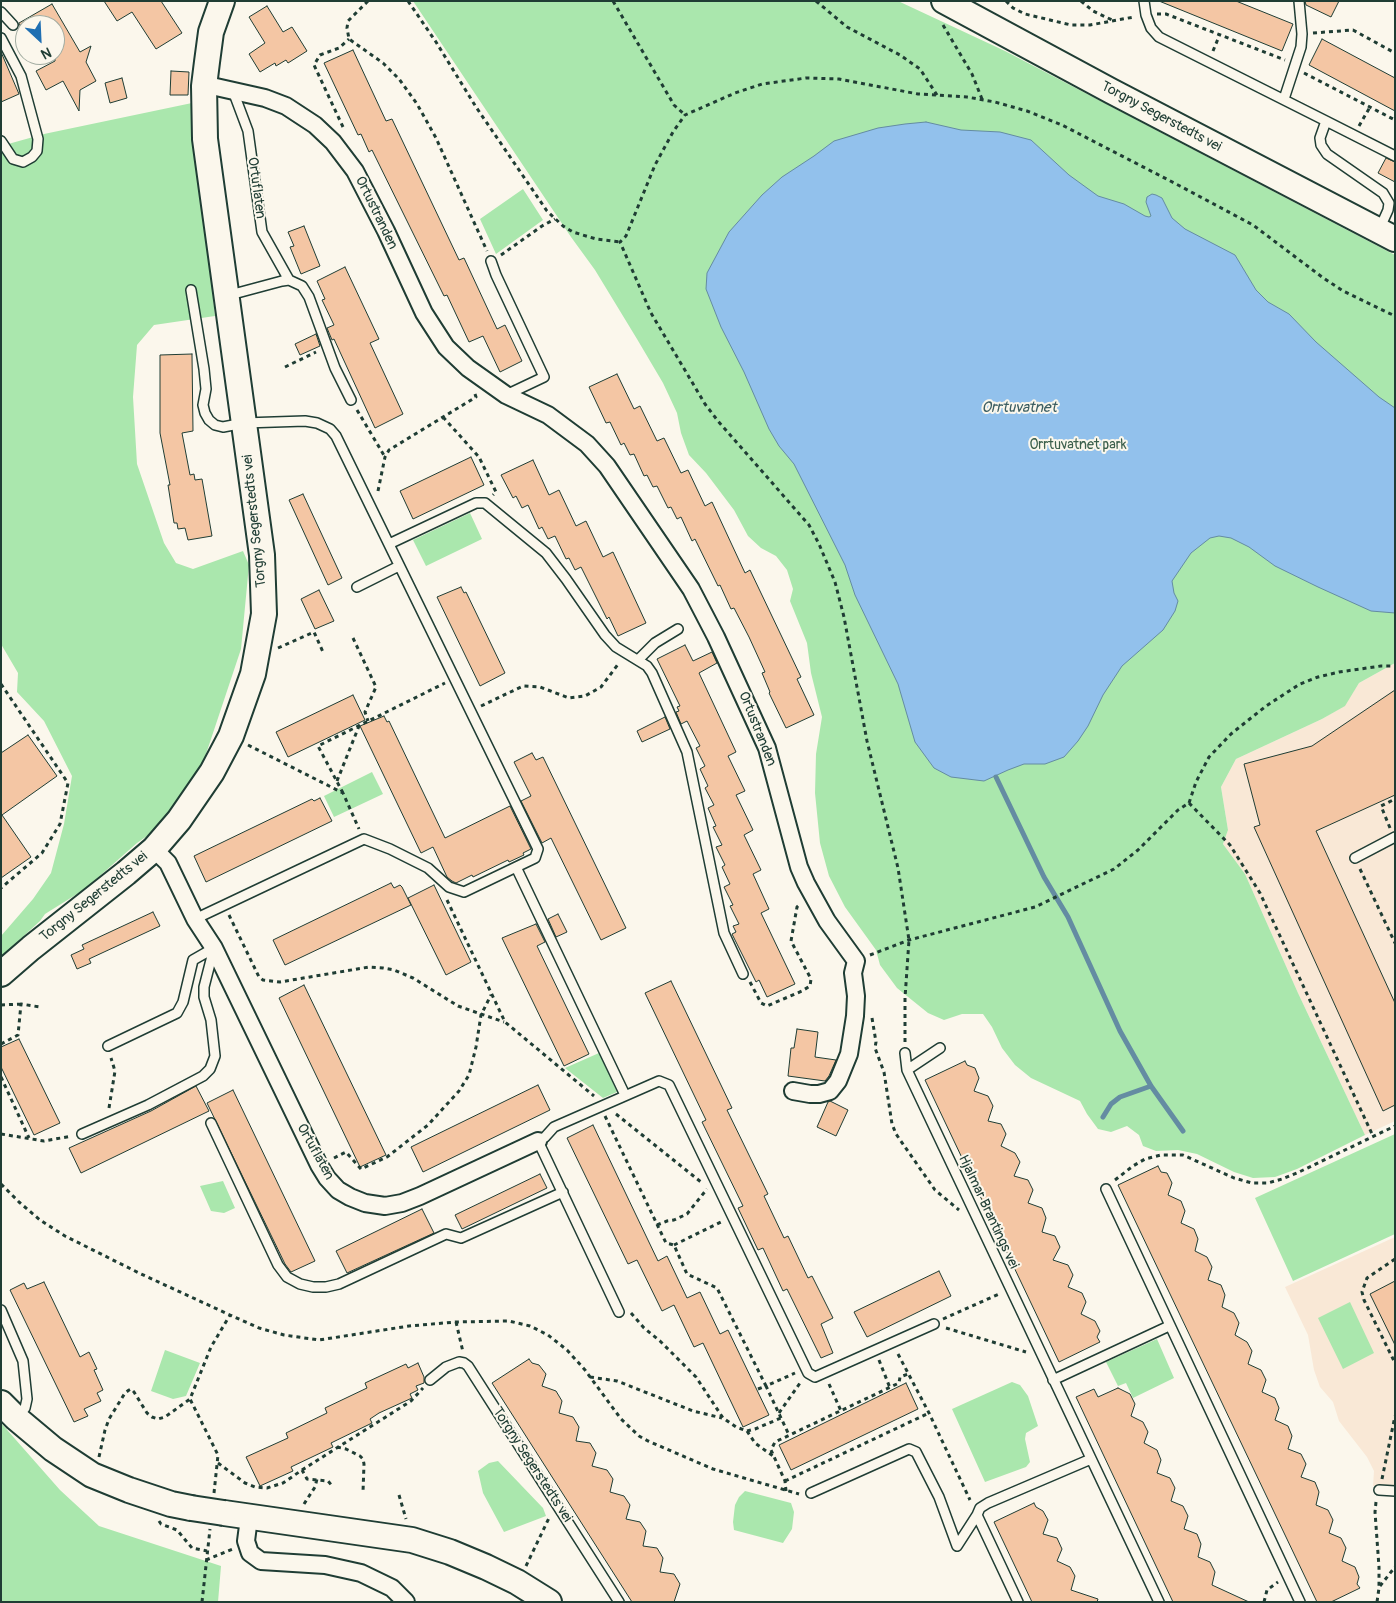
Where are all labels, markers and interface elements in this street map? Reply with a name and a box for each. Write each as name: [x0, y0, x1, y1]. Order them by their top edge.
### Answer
north arrow: [15, 15, 65, 65]
text: N: [38, 43, 54, 63]
street label: Torgny Segerstedts vei: [1098, 78, 1224, 156]
street label: Ortuflaten: [243, 156, 269, 220]
street label: Ortustranden: [351, 174, 401, 252]
water label: Orrtuvatnet: [981, 399, 1057, 417]
park label: Orrtuvatnet park: [1029, 437, 1127, 453]
street label: Torgny Segerstedts vei: [240, 454, 270, 588]
street label: Ortustranden: [734, 689, 780, 769]
street label: Torgny Segerstedts vei: [37, 848, 151, 946]
street label: Ortuflaten: [293, 1121, 337, 1183]
street label: Hjalmar Brantings vei: [954, 1152, 1022, 1272]
street label: Torgny Segerstedts vei: [489, 1404, 575, 1526]

